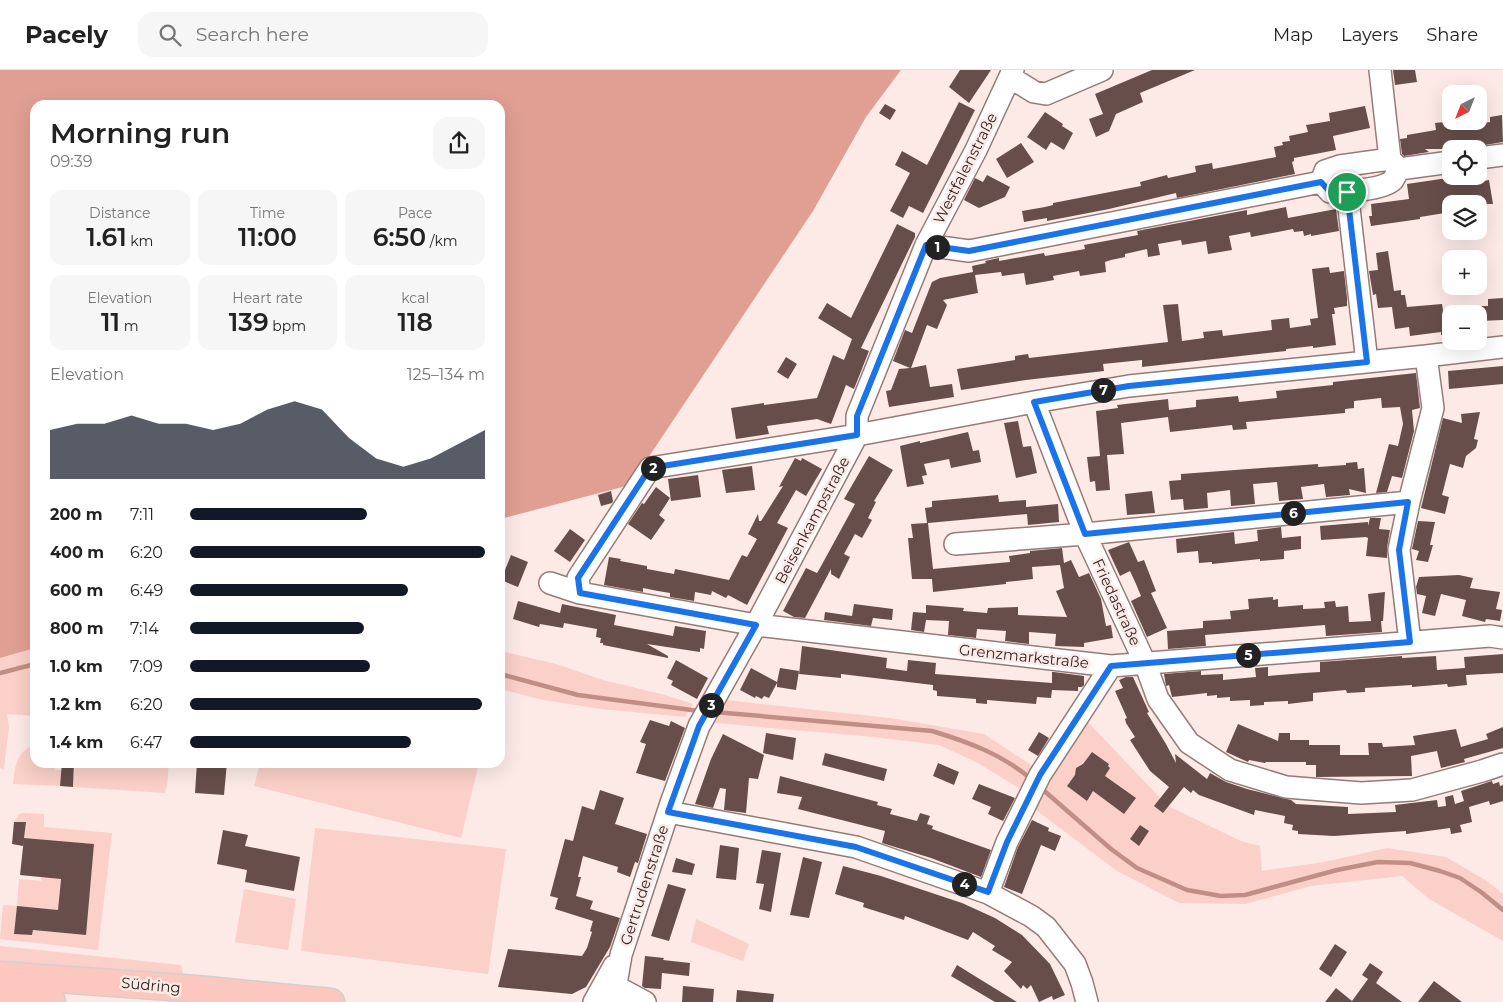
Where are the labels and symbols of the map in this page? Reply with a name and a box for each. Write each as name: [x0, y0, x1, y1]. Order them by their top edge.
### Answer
north arrow: [1442, 85, 1488, 130]
street label: Westfalenstraße: [929, 109, 1001, 227]
pin: [1326, 171, 1368, 213]
pin: 1: [924, 234, 950, 260]
pin: 7: [1090, 378, 1116, 402]
street label: Beisenkampstraße: [770, 453, 854, 587]
pin: 2: [640, 456, 666, 480]
pin: 6: [1280, 500, 1306, 526]
street label: Friedastraße: [1089, 555, 1145, 649]
street label: Grenzmarkstraße: [958, 640, 1090, 672]
pin: 5: [1236, 642, 1260, 668]
pin: 3: [698, 692, 724, 718]
street label: Gertrudenstraße: [616, 823, 672, 947]
pin: 4: [952, 872, 976, 896]
street label: Südring: [120, 973, 182, 997]

